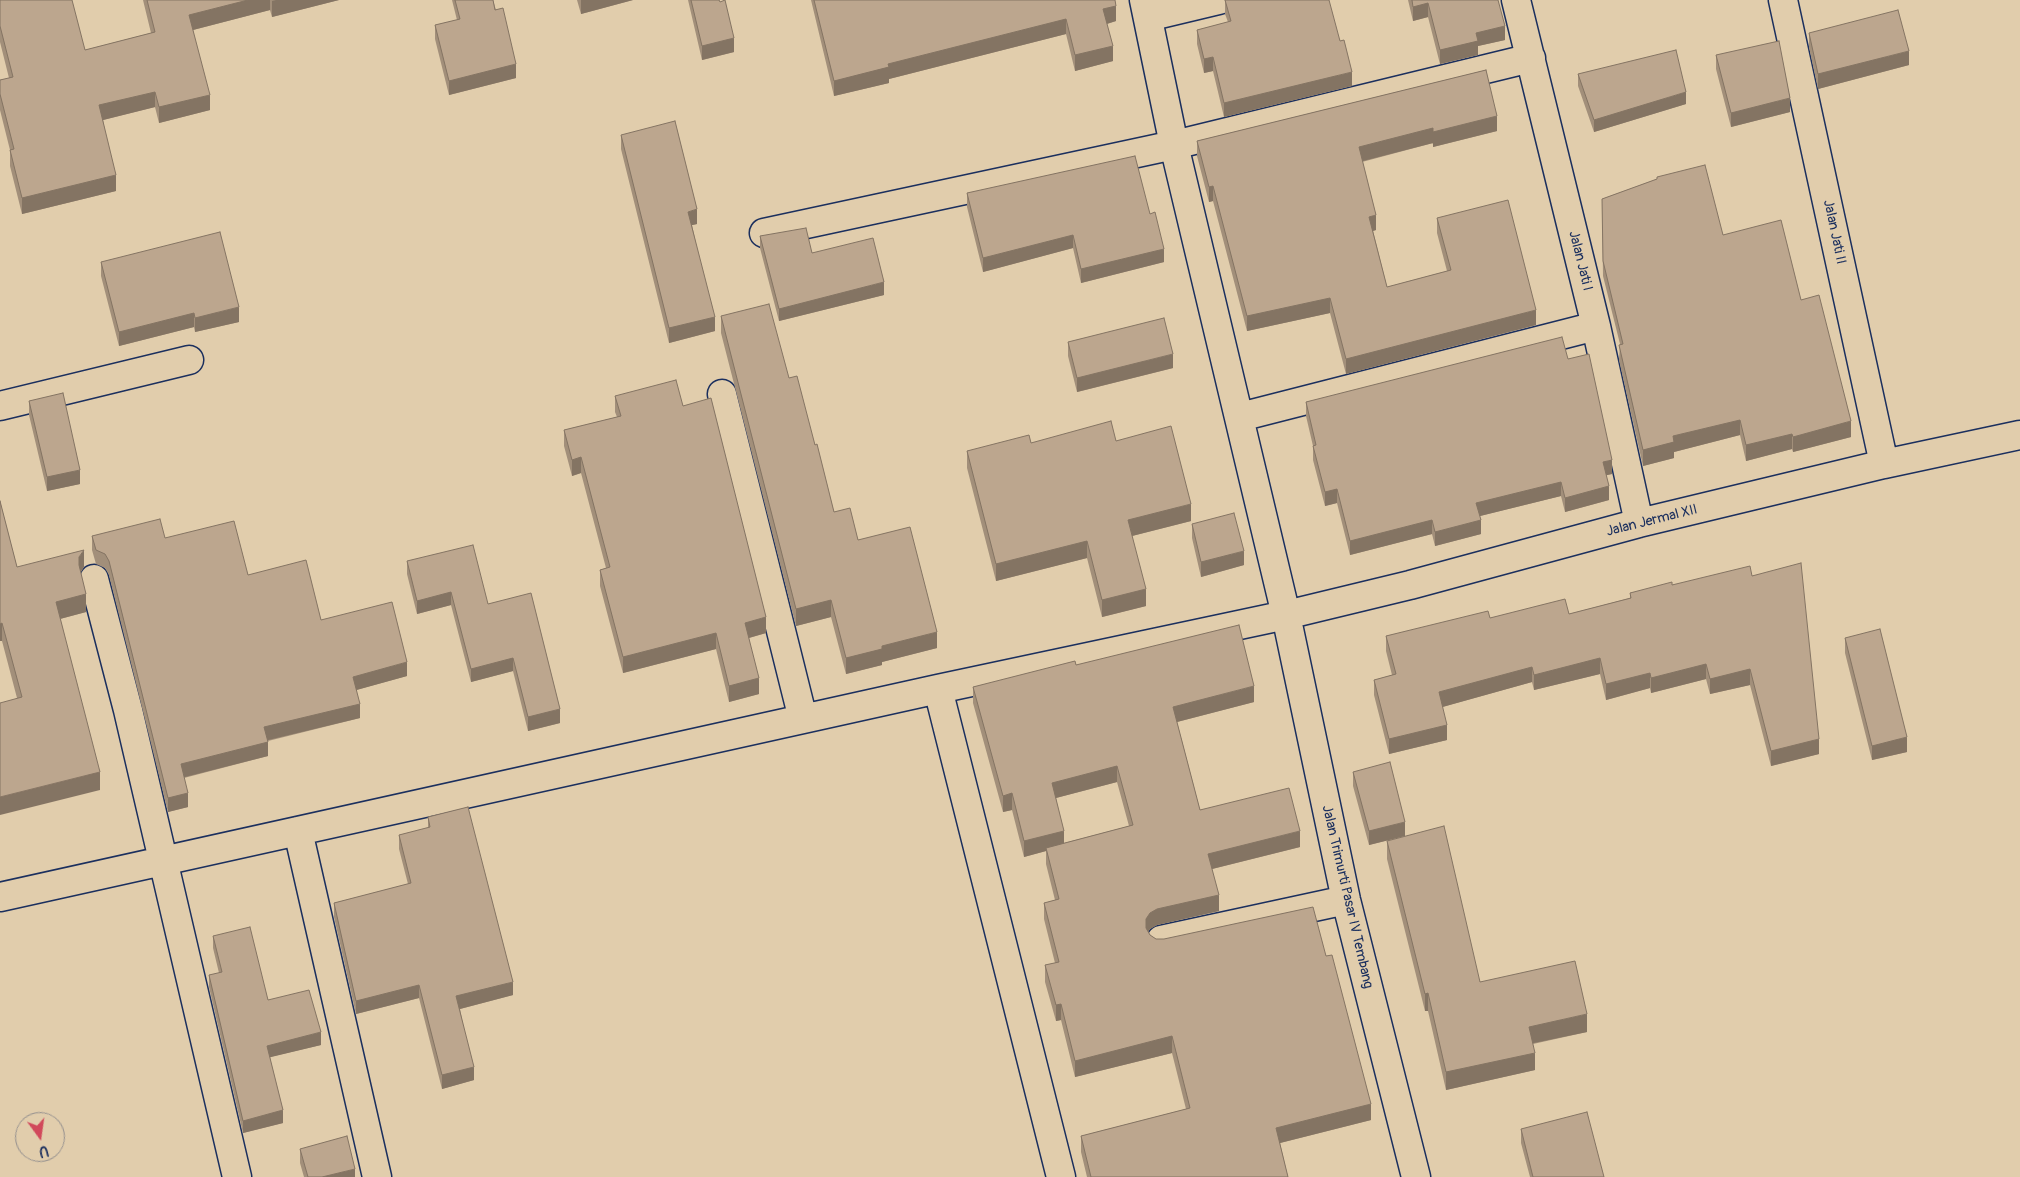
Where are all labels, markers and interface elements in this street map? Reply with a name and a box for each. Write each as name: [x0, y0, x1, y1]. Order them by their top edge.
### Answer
street label: Jalan Jati II: [1819, 198, 1849, 266]
street label: Jalan Jati I: [1564, 229, 1596, 293]
street label: Jalan Jermal XII: [1605, 502, 1699, 540]
street label: Jalan Trimurti Pasar IV Tembang: [1318, 804, 1376, 990]
north arrow: [15, 1112, 65, 1162]
text: U: [37, 1142, 50, 1160]

